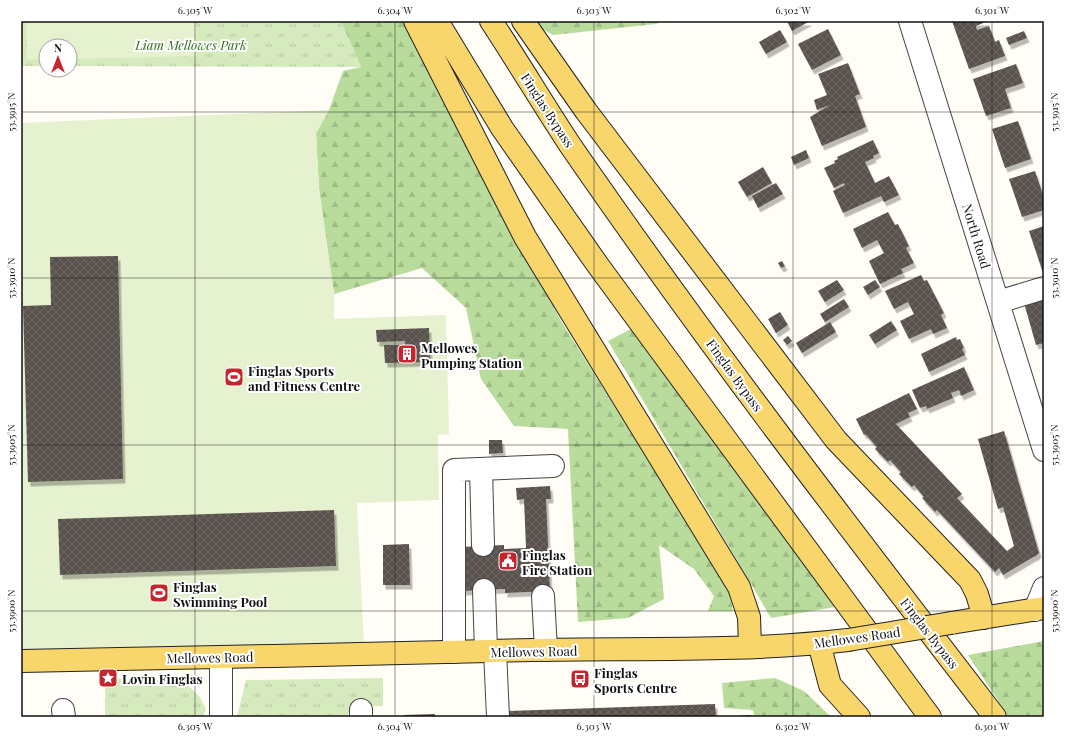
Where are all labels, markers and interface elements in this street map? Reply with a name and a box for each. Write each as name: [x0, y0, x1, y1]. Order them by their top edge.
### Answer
text: 6.305°W: [178, 3, 213, 17]
text: 6.304°W: [377, 3, 414, 17]
text: 6.303°W: [577, 3, 612, 17]
text: 6.302°W: [775, 3, 812, 17]
text: 6.301°W: [975, 3, 1010, 17]
park label: Liam Mellowes Park: [134, 36, 247, 53]
north arrow: [38, 38, 78, 78]
text: N: [54, 40, 62, 55]
street label: Finglas Bypass: [518, 70, 578, 150]
text: 53.3915°N: [4, 93, 18, 131]
text: 53.3915°N: [1047, 93, 1061, 131]
street label: North Road: [959, 202, 995, 271]
text: 53.3910°N: [4, 258, 18, 298]
text: 53.3910°N: [1047, 258, 1061, 298]
street label: Finglas Bypass: [703, 336, 767, 415]
place label: Mellowes Pumping Station: [421, 339, 522, 371]
building icon: Mellowes Pumping Station: [396, 343, 418, 365]
place label: Finglas Sports and Fitness Centre: [248, 362, 361, 394]
sports icon: Finglas Sports and Fitness Centre: [223, 366, 245, 388]
text: 53.3905°N: [4, 424, 18, 466]
text: 53.3905°N: [1047, 424, 1061, 466]
place label: Finglas Fire Station: [522, 546, 592, 578]
public building icon: Finglas Fire Station: [497, 550, 519, 572]
place label: Finglas Swimming Pool: [173, 578, 267, 610]
sports icon: Finglas Swimming Pool: [148, 582, 170, 604]
text: 53.3900°N: [4, 590, 18, 632]
text: 53.3900°N: [1047, 590, 1061, 632]
street label: Finglas Bypass: [897, 594, 963, 672]
street label: Mellowes Road: [813, 622, 902, 651]
street label: Mellowes Road: [490, 642, 578, 660]
street label: Mellowes Road: [166, 648, 254, 666]
place label: Finglas Sports Centre: [594, 664, 678, 696]
place icon: Lovin Finglas: [97, 667, 119, 689]
bus stop icon: Finglas Sports Centre: [569, 668, 591, 690]
place label: Lovin Finglas: [122, 670, 203, 687]
text: 6.305°W: [178, 719, 213, 733]
text: 6.304°W: [377, 719, 414, 733]
text: 6.303°W: [577, 719, 612, 733]
text: 6.302°W: [775, 719, 812, 733]
text: 6.301°W: [975, 719, 1010, 733]

